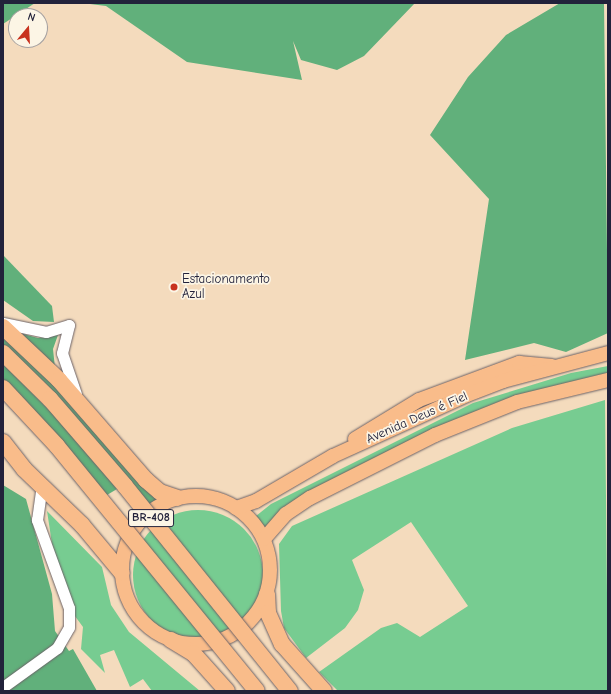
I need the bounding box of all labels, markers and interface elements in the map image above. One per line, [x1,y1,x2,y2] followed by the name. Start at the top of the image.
[8,8,48,48] north arrow
[26,10,37,24] text: N
[182,272,270,303] place label: Estacionamento Azul
[169,282,179,292] marker: Estacionamento Azul
[364,389,470,447] street label: Avenida Deus é Fiel
[128,508,174,528] road number: BR-408

